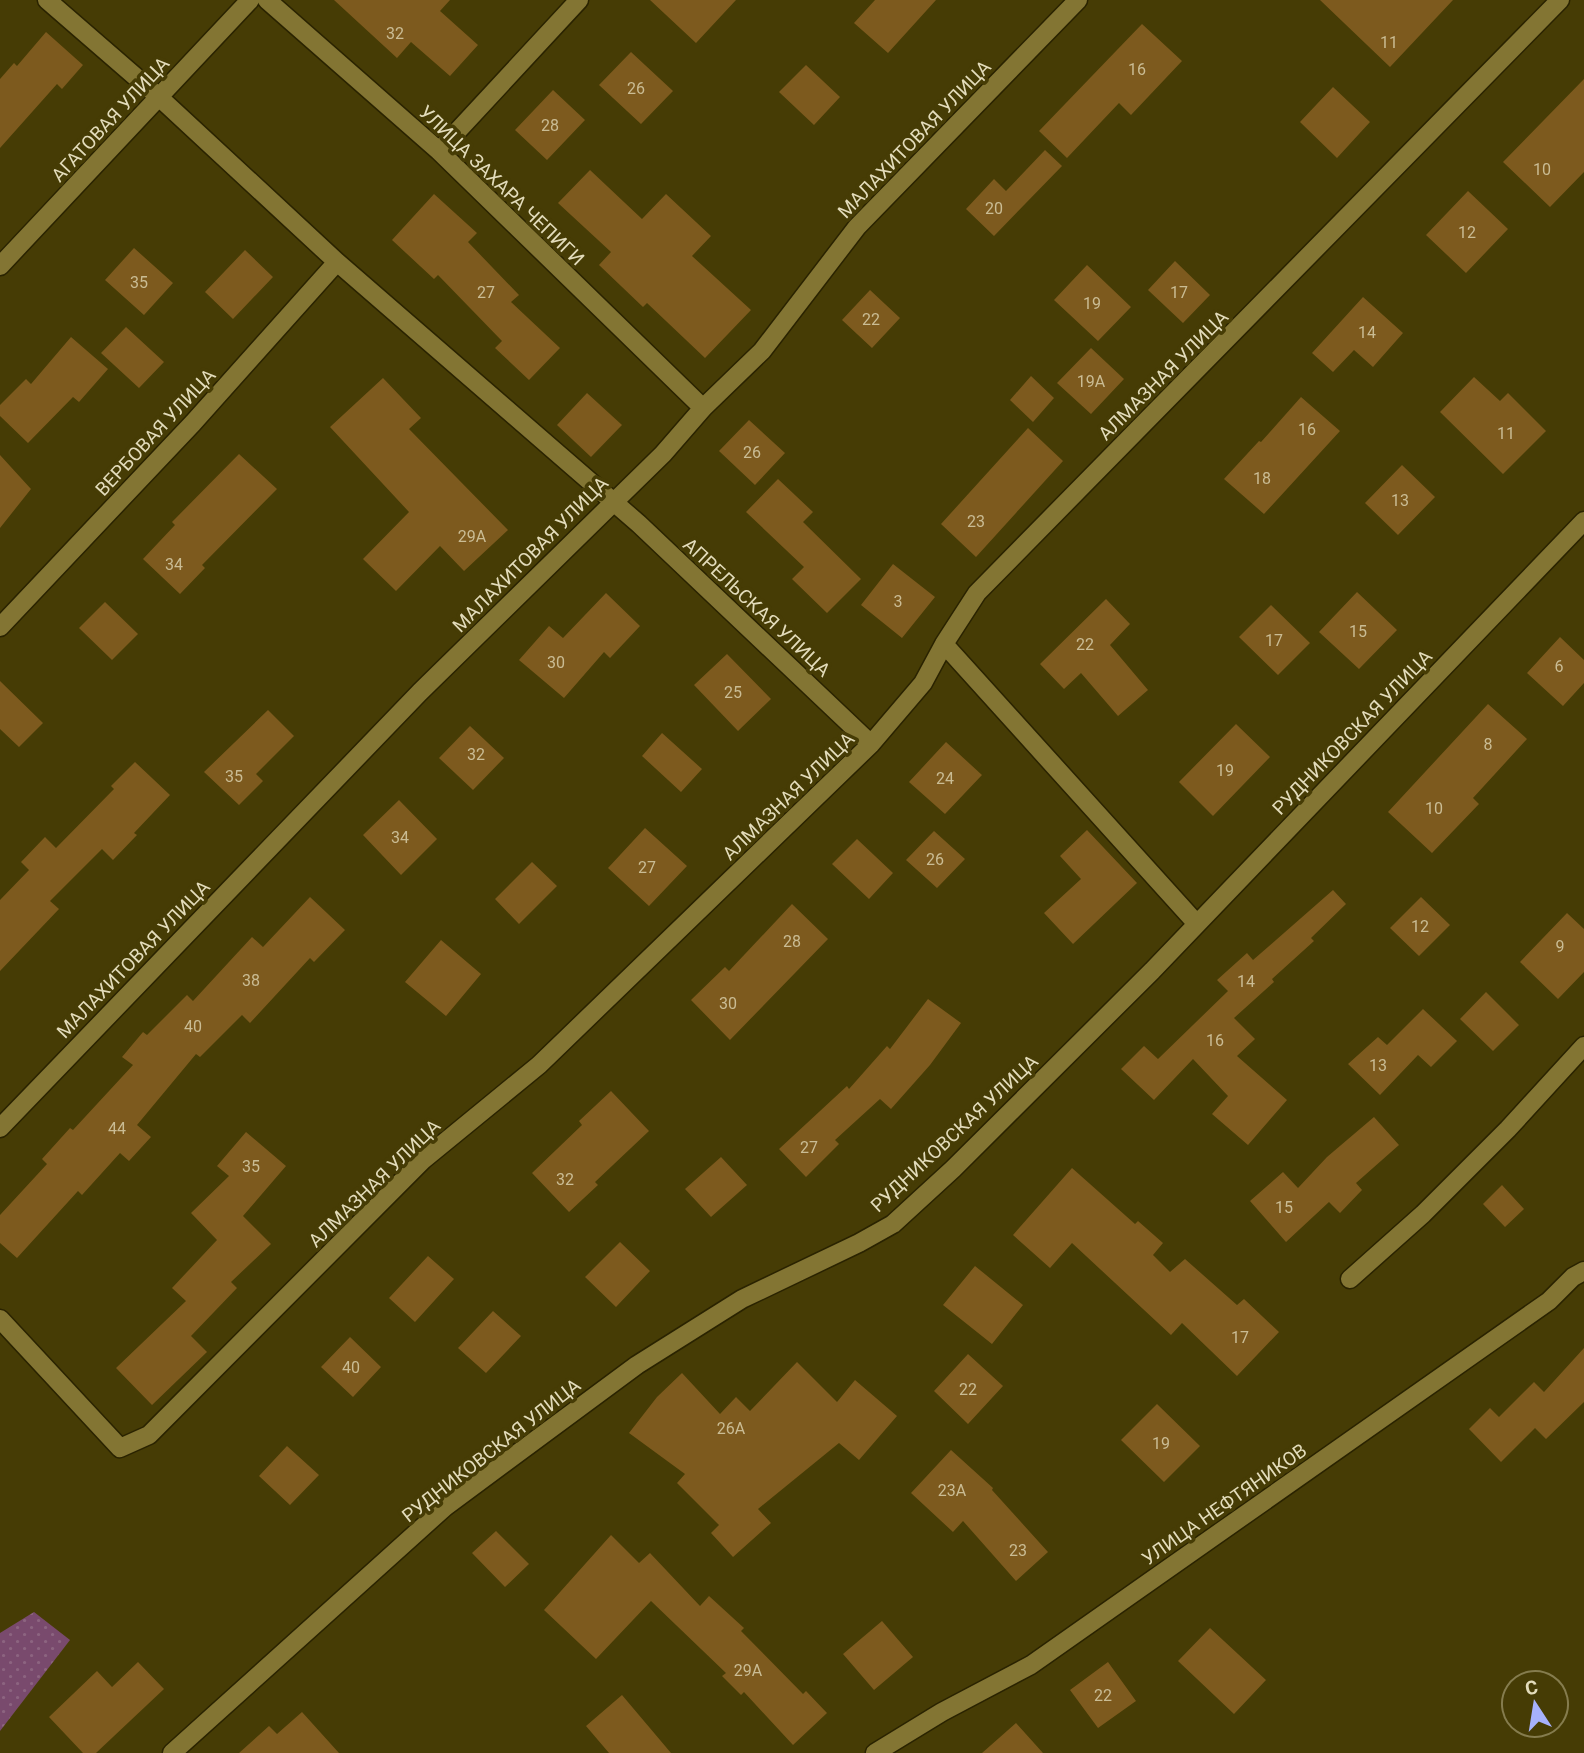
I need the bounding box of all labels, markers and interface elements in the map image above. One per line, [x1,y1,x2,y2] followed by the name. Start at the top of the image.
[386,24,404,43] house number: 32
[1380,33,1398,52] house number: 11
[47,52,175,187] street label: АГАТОВАЯ УЛИЦА
[833,55,996,223] street label: МАЛАХИТОВАЯ УЛИЦА
[1128,60,1146,79] house number: 16
[627,79,645,98] house number: 26
[414,101,589,270] street label: УЛИЦА ЗАХАРА ЧЕПИГИ
[541,116,559,135] house number: 28
[1533,160,1551,179] house number: 10
[985,199,1003,218] house number: 20
[1458,223,1476,242] house number: 12
[130,273,148,292] house number: 35
[477,283,495,302] house number: 27
[1170,283,1188,302] house number: 17
[1083,294,1101,313] house number: 19
[1094,305,1234,445] street label: АЛМАЗНАЯ УЛИЦА
[862,310,880,329] house number: 22
[1358,323,1376,342] house number: 14
[90,363,221,501] street label: ВЕРБОВАЯ УЛИЦА
[1077,372,1106,391] house number: 19А
[1298,420,1316,439] house number: 16
[1497,424,1515,443] house number: 11
[743,443,761,462] house number: 26
[1253,469,1271,488] house number: 18
[448,471,613,637] street label: МАЛАХИТОВАЯ УЛИЦА
[1391,491,1409,510] house number: 13
[967,512,985,531] house number: 23
[458,527,487,546] house number: 29А
[678,533,835,682] street label: АПРЕЛЬСКАЯ УЛИЦА
[165,555,183,574] house number: 34
[894,592,903,611] house number: 3
[1349,622,1367,641] house number: 15
[1265,631,1283,650] house number: 17
[1076,635,1094,654] house number: 22
[1268,645,1437,820] street label: РУДНИКОВСКАЯ УЛИЦА
[547,653,565,672] house number: 30
[1555,657,1564,676] house number: 6
[724,683,742,702] house number: 25
[718,727,859,865] street label: АЛМАЗНАЯ УЛИЦА
[1484,735,1493,754] house number: 8
[467,745,485,764] house number: 32
[1216,761,1234,780] house number: 19
[225,767,243,786] house number: 35
[936,769,954,788] house number: 24
[1425,799,1443,818] house number: 10
[391,828,409,847] house number: 34
[926,850,944,869] house number: 26
[638,858,656,877] house number: 27
[52,875,215,1043] street label: МАЛАХИТОВАЯ УЛИЦА
[1411,917,1429,936] house number: 12
[783,932,801,951] house number: 28
[1556,937,1565,956] house number: 9
[242,971,260,990] house number: 38
[1237,972,1255,991] house number: 14
[719,994,737,1013] house number: 30
[184,1017,202,1036] house number: 40
[1206,1031,1224,1050] house number: 16
[866,1049,1043,1217] street label: РУДНИКОВСКАЯ УЛИЦА
[1369,1056,1387,1075] house number: 13
[304,1114,445,1252] street label: АЛМАЗНАЯ УЛИЦА
[108,1119,126,1138] house number: 44
[800,1138,818,1157] house number: 27
[242,1157,260,1176] house number: 35
[556,1170,574,1189] house number: 32
[1275,1198,1293,1217] house number: 15
[1231,1328,1249,1347] house number: 17
[342,1358,360,1377] house number: 40
[398,1373,586,1527] street label: РУДНИКОВСКАЯ УЛИЦА
[959,1380,977,1399] house number: 22
[717,1419,746,1438] house number: 26А
[1152,1434,1170,1453] house number: 19
[1137,1439,1311,1570] street label: УЛИЦА НЕФТЯНИКОВ
[938,1481,967,1500] house number: 23А
[1009,1541,1027,1560] house number: 23
[734,1661,763,1680] house number: 29А
[1500,1669,1570,1739] north arrow
[1523,1675,1540,1700] text: С
[1094,1686,1112,1705] house number: 22

